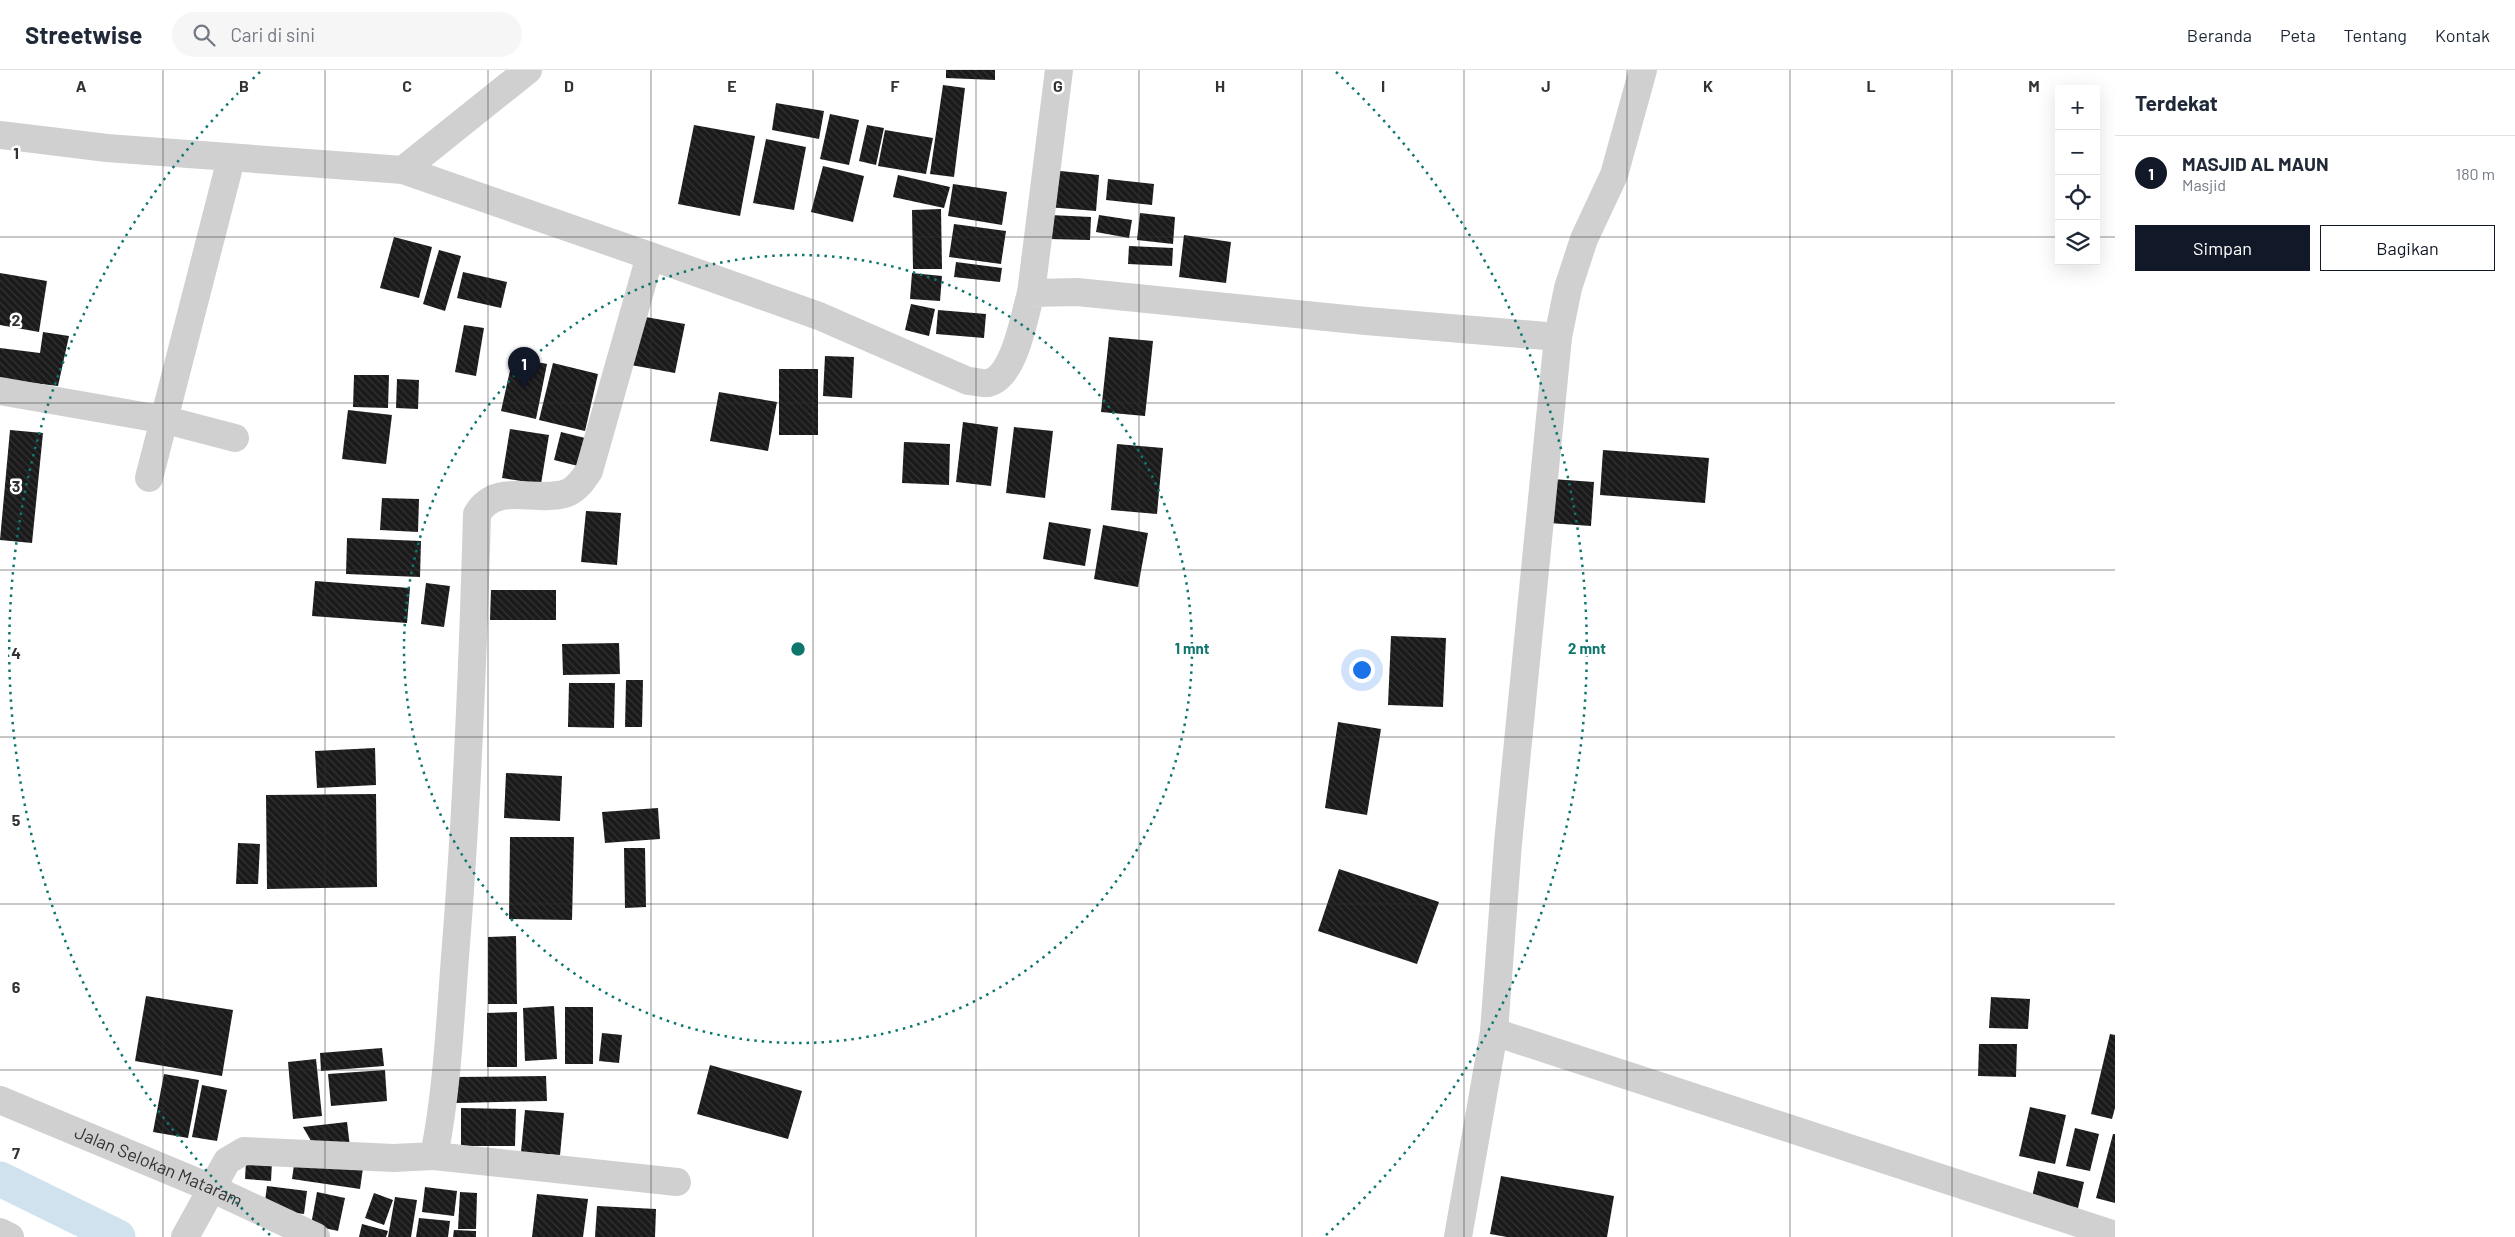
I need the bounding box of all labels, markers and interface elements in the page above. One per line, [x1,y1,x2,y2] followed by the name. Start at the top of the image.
[172,12,522,57] search box
[25,20,142,49] text: Streetwise
[190,21,218,49] icon: search
[230,23,315,46] text: Cari di sini
[2187,24,2252,46] text: Beranda
[2280,24,2316,46] text: Peta
[2344,24,2407,46] text: Tentang
[2435,24,2490,46] text: Kontak
[76,76,87,95] text: A
[239,76,249,95] text: B
[402,76,412,95] text: C
[564,76,574,95] text: D
[727,76,737,95] text: E
[891,76,900,95] text: F
[1053,76,1063,95] text: G
[1215,76,1225,95] text: H
[1381,76,1385,95] text: I
[1541,76,1551,95] text: J
[1703,76,1713,95] text: K
[1866,76,1876,95] text: L
[2028,76,2040,95] text: M
[2055,85,2100,265] map controls
[2055,85,2100,130] button: +
[2135,90,2218,115] text: Terdekat
[2055,130,2100,175] button: −
[13,143,19,162] text: 1
[2182,152,2329,175] text: MASJID AL MAUN
[2148,164,2154,183] text: 1
[2456,164,2495,183] text: 180 m
[2055,175,2100,220] button: locate
[2182,175,2226,194] text: Masjid
[2055,220,2100,265] button: layers
[2135,225,2310,271] button: Simpan
[2320,225,2495,271] button: Bagikan
[12,310,21,329] text: 2
[508,347,540,388] pin: 1
[12,476,20,495] text: 3
[1175,639,1210,657] text: 1 mnt
[1568,639,1606,657] text: 2 mnt
[789,640,807,658] centre of rings
[11,643,21,662] text: 4
[1349,657,1375,683] your location
[12,810,21,829] text: 5
[12,977,21,996] text: 6
[72,1120,246,1211] street label: Jalan Selokan Mataram
[12,1143,20,1162] text: 7

